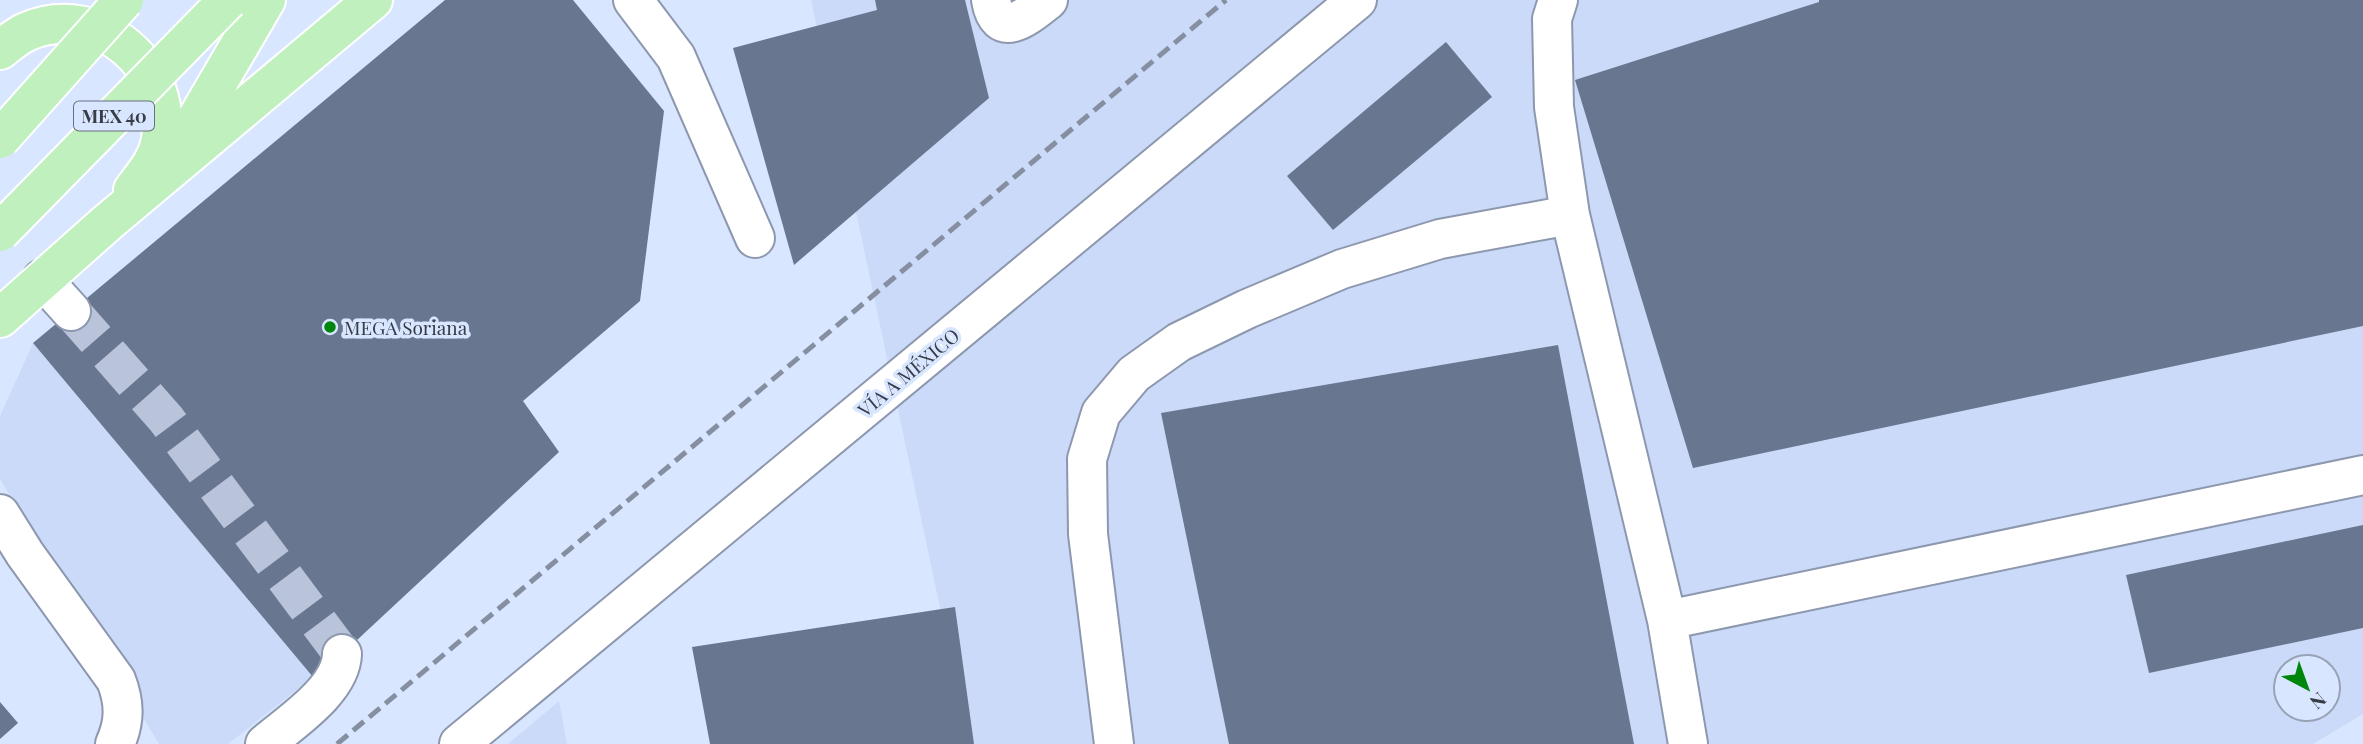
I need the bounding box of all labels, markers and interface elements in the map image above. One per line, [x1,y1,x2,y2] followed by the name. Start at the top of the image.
[74,102,154,131] road number: MEX 40
[344,314,468,340] place label: MEGA Soriana
[322,319,338,335] marker: MEGA Soriana
[851,322,964,423] street label: VÍA A MÉXICO
[2272,653,2342,723] north arrow
[2305,687,2333,716] text: N

